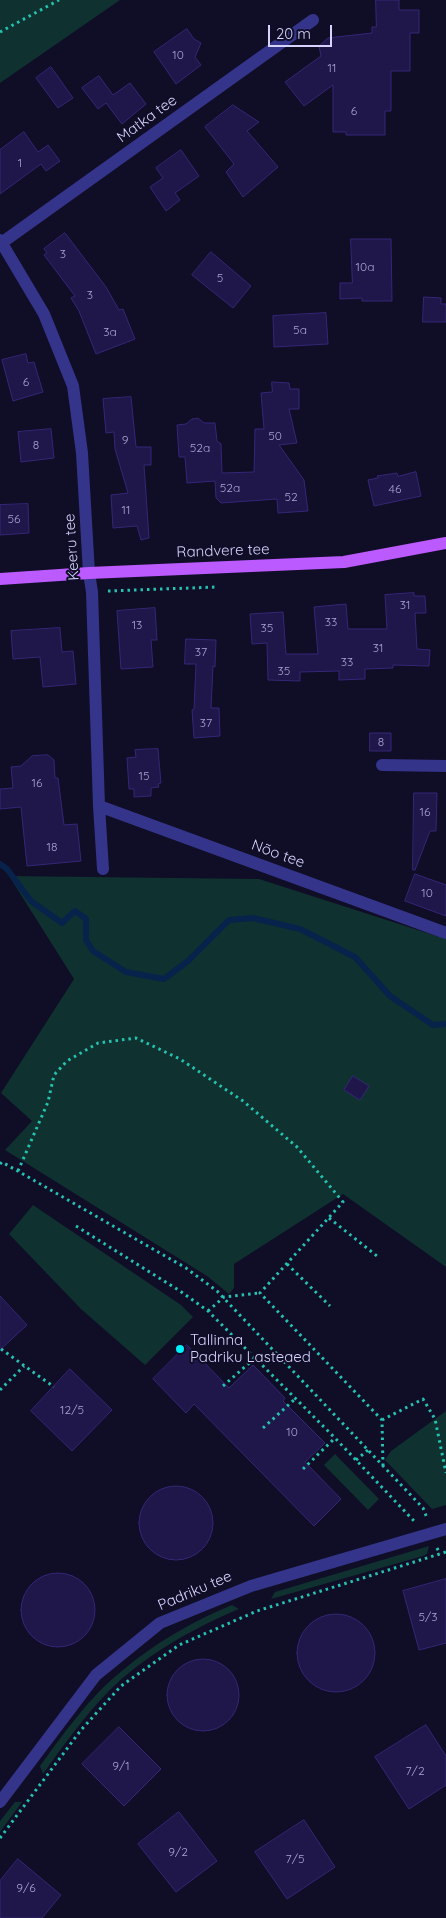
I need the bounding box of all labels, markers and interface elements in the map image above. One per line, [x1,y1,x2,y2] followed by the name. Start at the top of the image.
[271,15,335,47] scale bar
[276,24,311,43] text: 20 m
[172,48,184,62] house number: 10
[328,61,336,75] house number: 11
[114,91,180,147] street label: Matka tee
[351,104,357,118] house number: 6
[18,156,22,170] house number: 1
[60,247,66,261] house number: 3
[356,260,374,274] house number: 10a
[217,271,223,285] house number: 5
[87,288,93,302] house number: 3
[293,323,307,337] house number: 5a
[103,325,117,339] house number: 3a
[23,375,29,389] house number: 6
[268,429,282,443] house number: 50
[122,433,128,447] house number: 9
[33,438,39,452] house number: 8
[190,441,210,455] house number: 52a
[220,481,240,495] house number: 52a
[389,482,401,496] house number: 46
[284,490,298,504] house number: 52
[122,503,130,517] house number: 11
[8,512,20,526] house number: 56
[61,513,83,581] street label: Keeru tee
[176,540,270,562] street label: Randvere tee
[400,598,410,612] house number: 31
[325,615,337,629] house number: 33
[132,618,142,632] house number: 13
[261,621,273,635] house number: 35
[373,641,383,655] house number: 31
[195,645,207,659] house number: 37
[341,655,353,669] house number: 33
[278,664,290,678] house number: 35
[200,716,212,730] house number: 37
[378,735,384,749] house number: 8
[139,769,149,783] house number: 15
[32,776,42,790] house number: 16
[420,805,430,819] house number: 16
[249,836,307,872] street label: Nõo tee
[47,840,57,854] house number: 18
[421,886,433,900] house number: 10
[190,1331,311,1366] place label: Tallinna Padriku Lasteaed
[174,1343,186,1355] marker: Tallinna Padriku Lasteaed
[60,1403,84,1417] house number: 12/5
[286,1425,298,1439] house number: 10
[155,1567,235,1615] street label: Padriku tee
[418,1610,438,1624] house number: 5/3
[112,1759,130,1773] house number: 9/1
[405,1764,425,1778] house number: 7/2
[168,1845,188,1859] house number: 9/2
[286,1852,304,1866] house number: 7/5
[16,1881,36,1895] house number: 9/6

